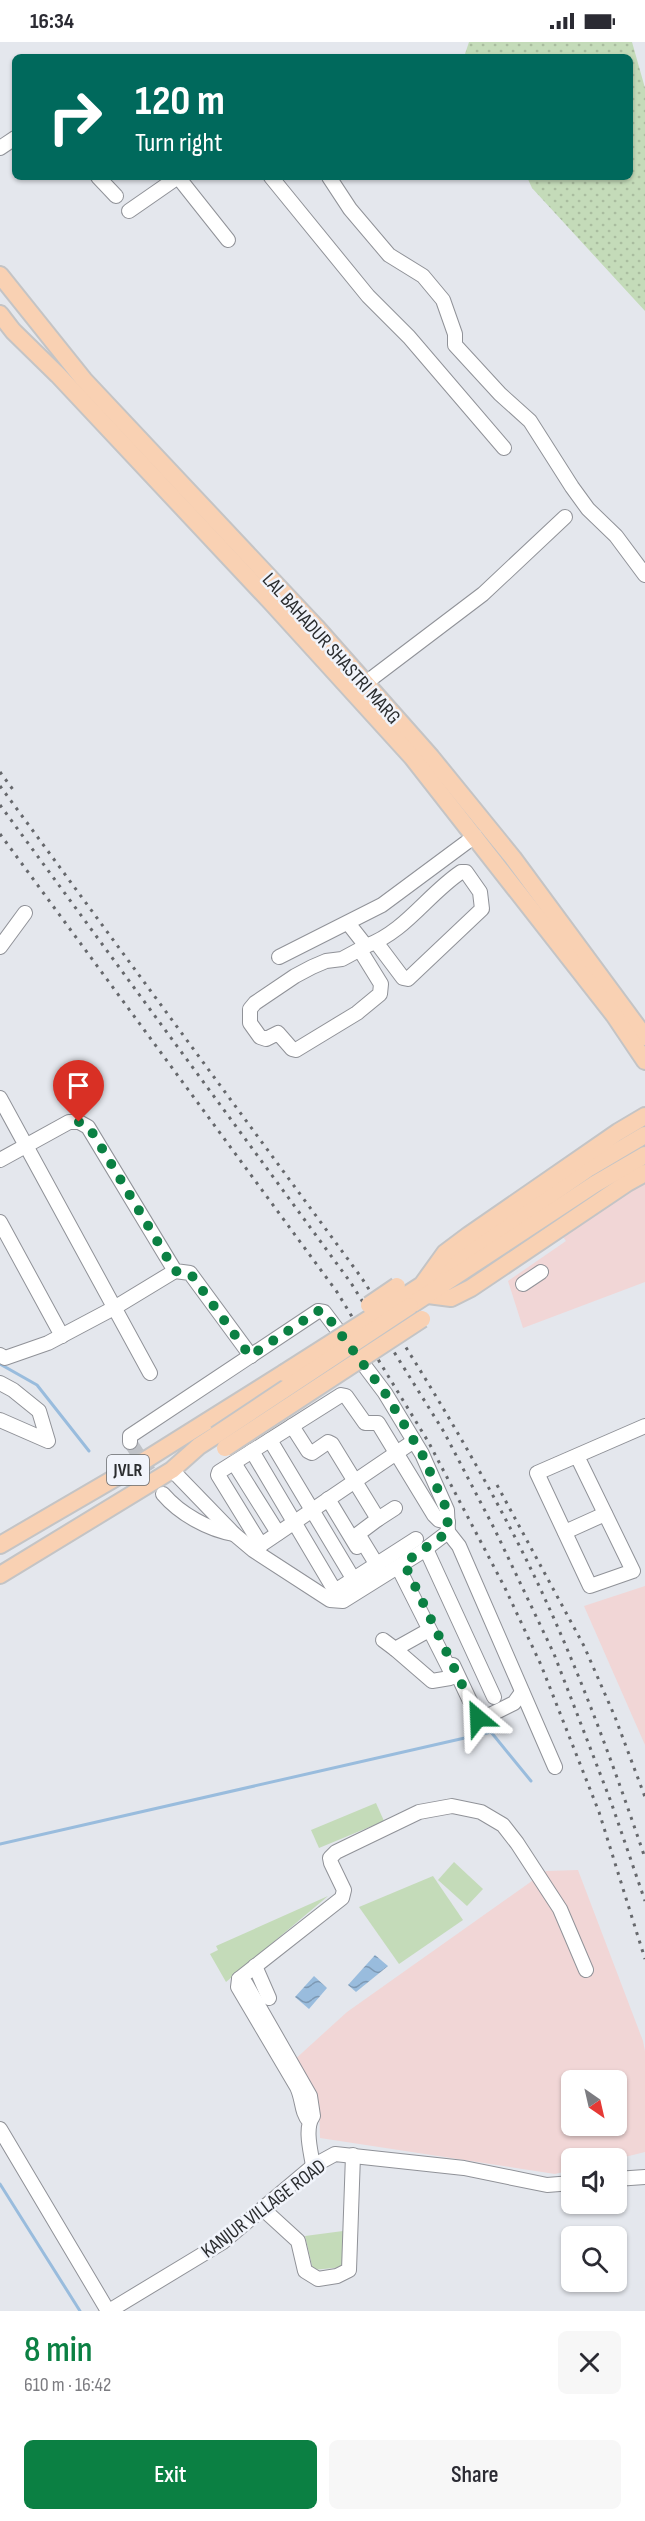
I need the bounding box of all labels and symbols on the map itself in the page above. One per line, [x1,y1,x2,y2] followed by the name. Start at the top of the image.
[257,568,405,729] street label: LAL BAHADUR SHASTRI MARG
[53,1060,104,1122] pin
[107,1455,149,1485] road number: JVLR
[446,1686,510,1750] position arrow
[561,2070,627,2136] north arrow
[197,2154,330,2263] street label: KANJUR VILLAGE ROAD

